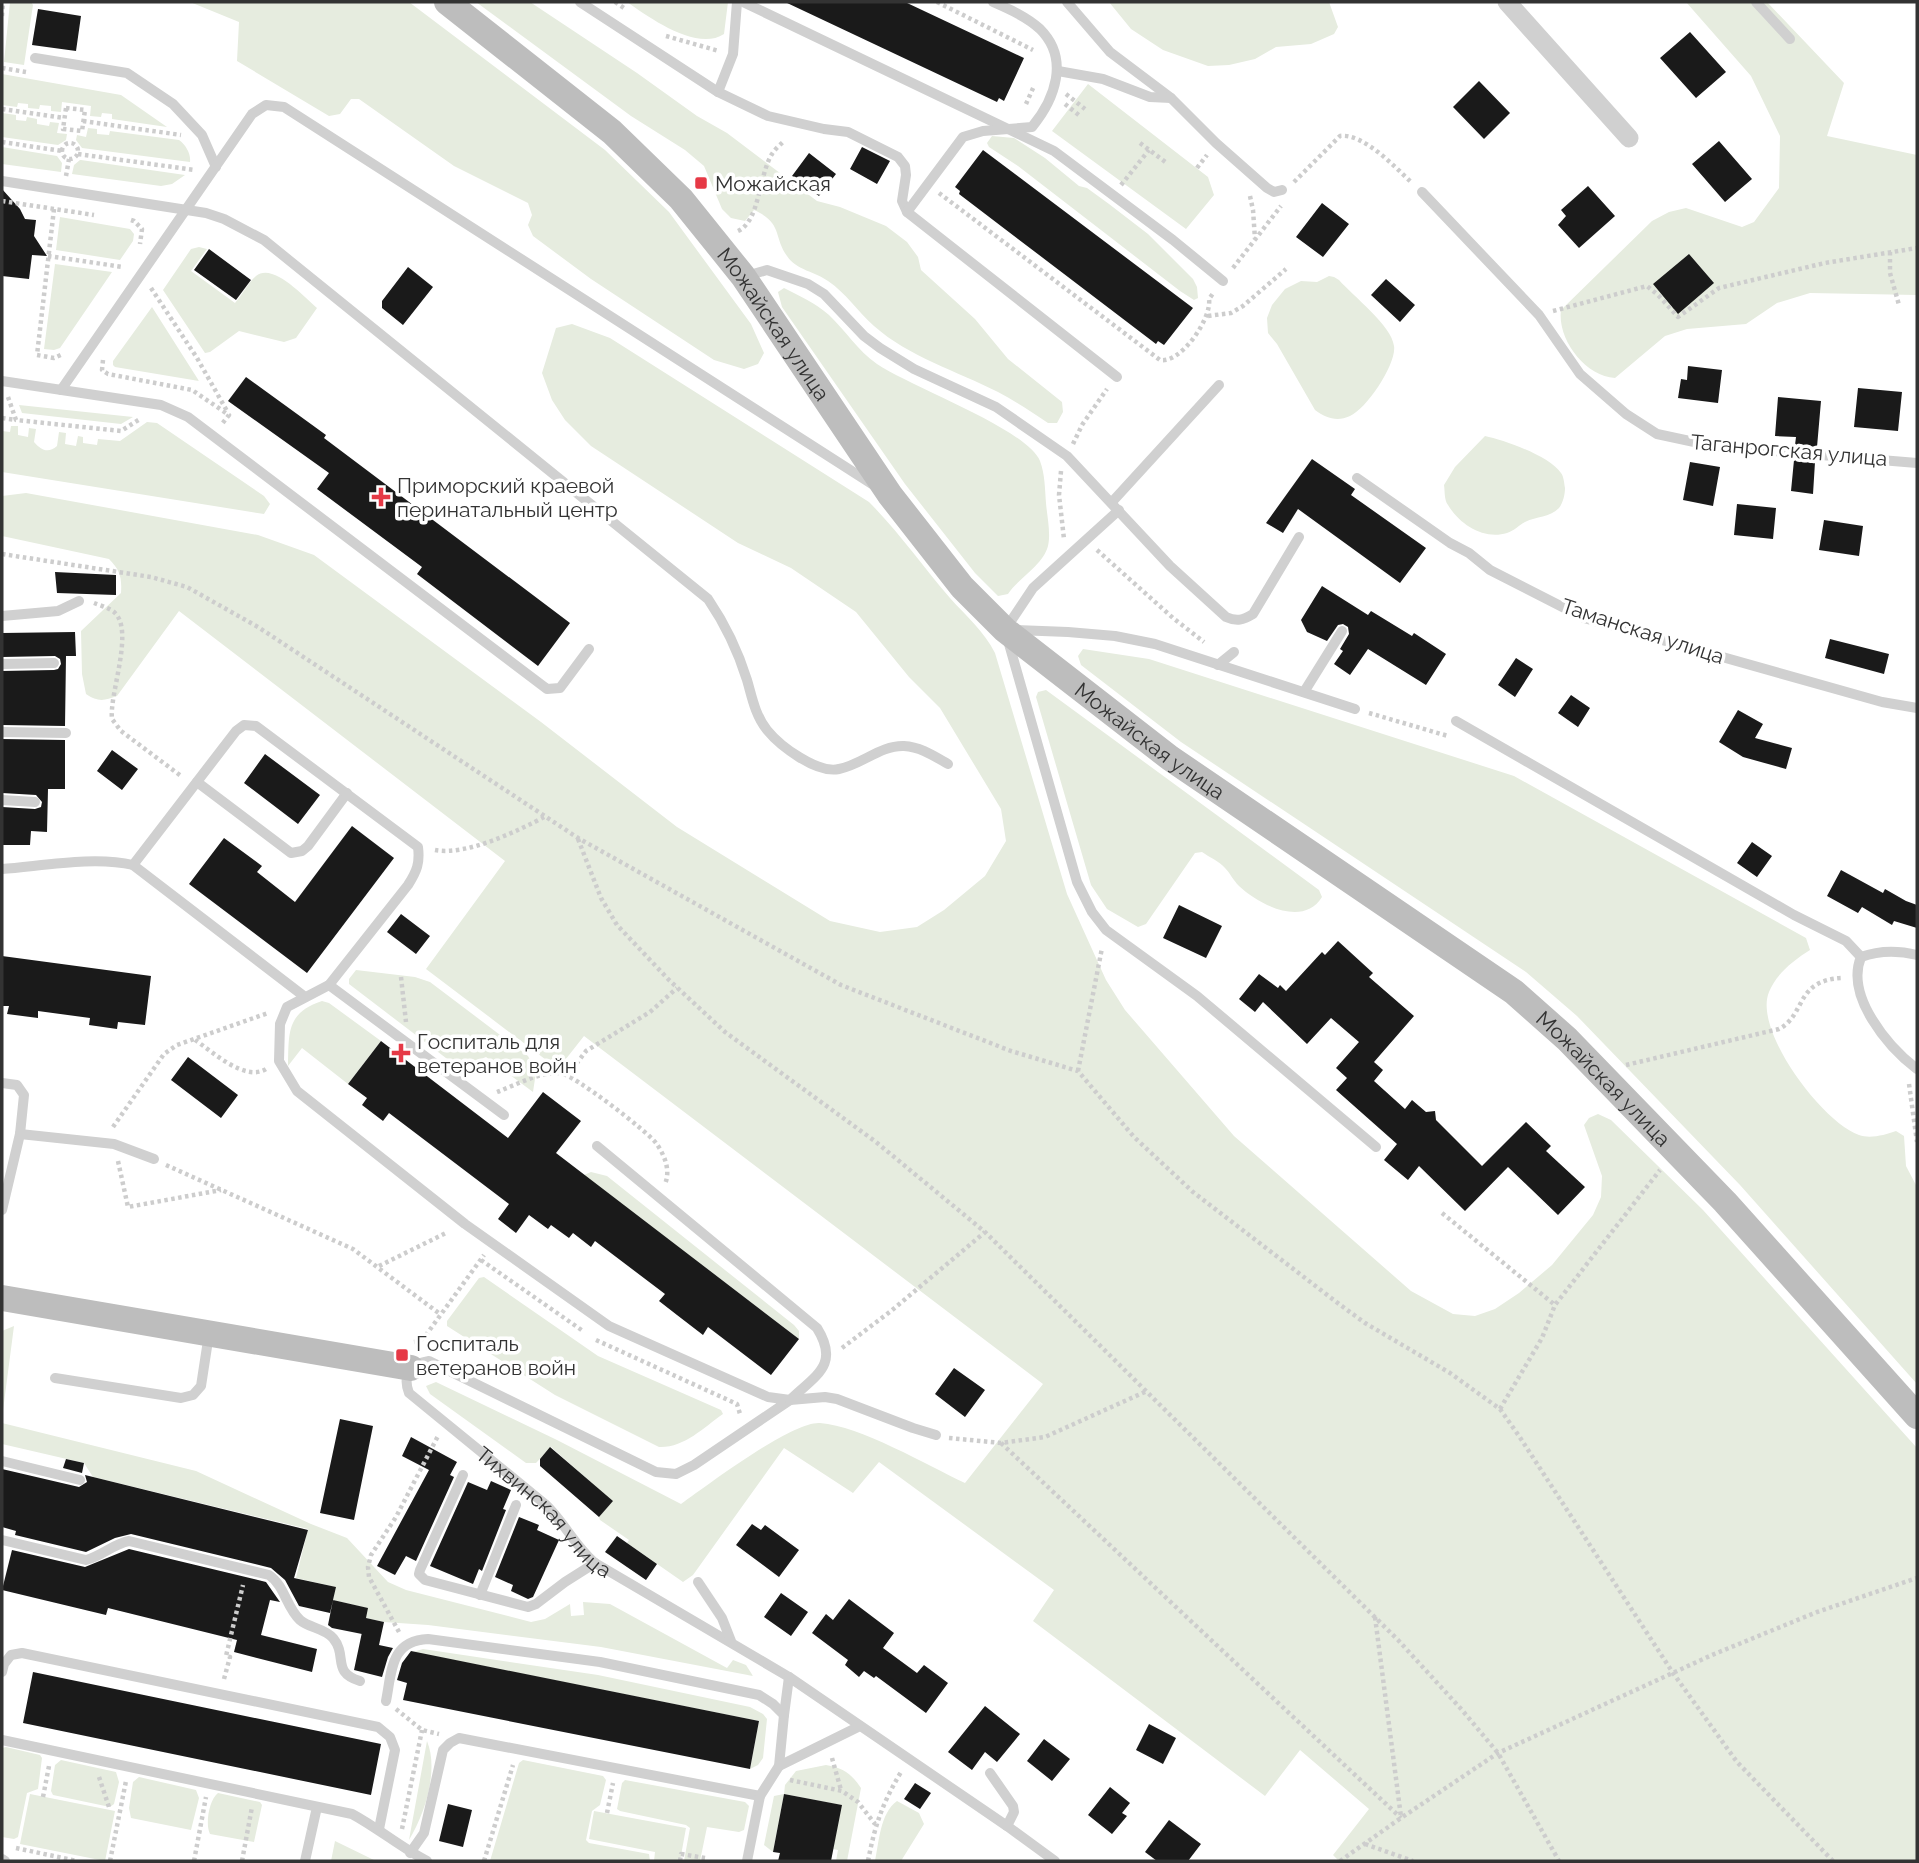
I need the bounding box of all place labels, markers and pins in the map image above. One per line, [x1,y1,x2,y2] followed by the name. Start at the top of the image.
[715,171,831,196] place label: Можайская
[693,175,709,191] marker: Можайская
[397,473,618,522] place label: Приморский краевой перинатальный центр
[371,487,391,507] marker: Приморский краевой перинатальный центр
[417,1029,577,1078] place label: Госпиталь для ветеранов войн
[391,1043,411,1063] marker: Госпиталь для ветеранов войн
[416,1331,576,1380] place label: Госпиталь ветеранов войн
[394,1347,410,1363] marker: Госпиталь ветеранов войн

